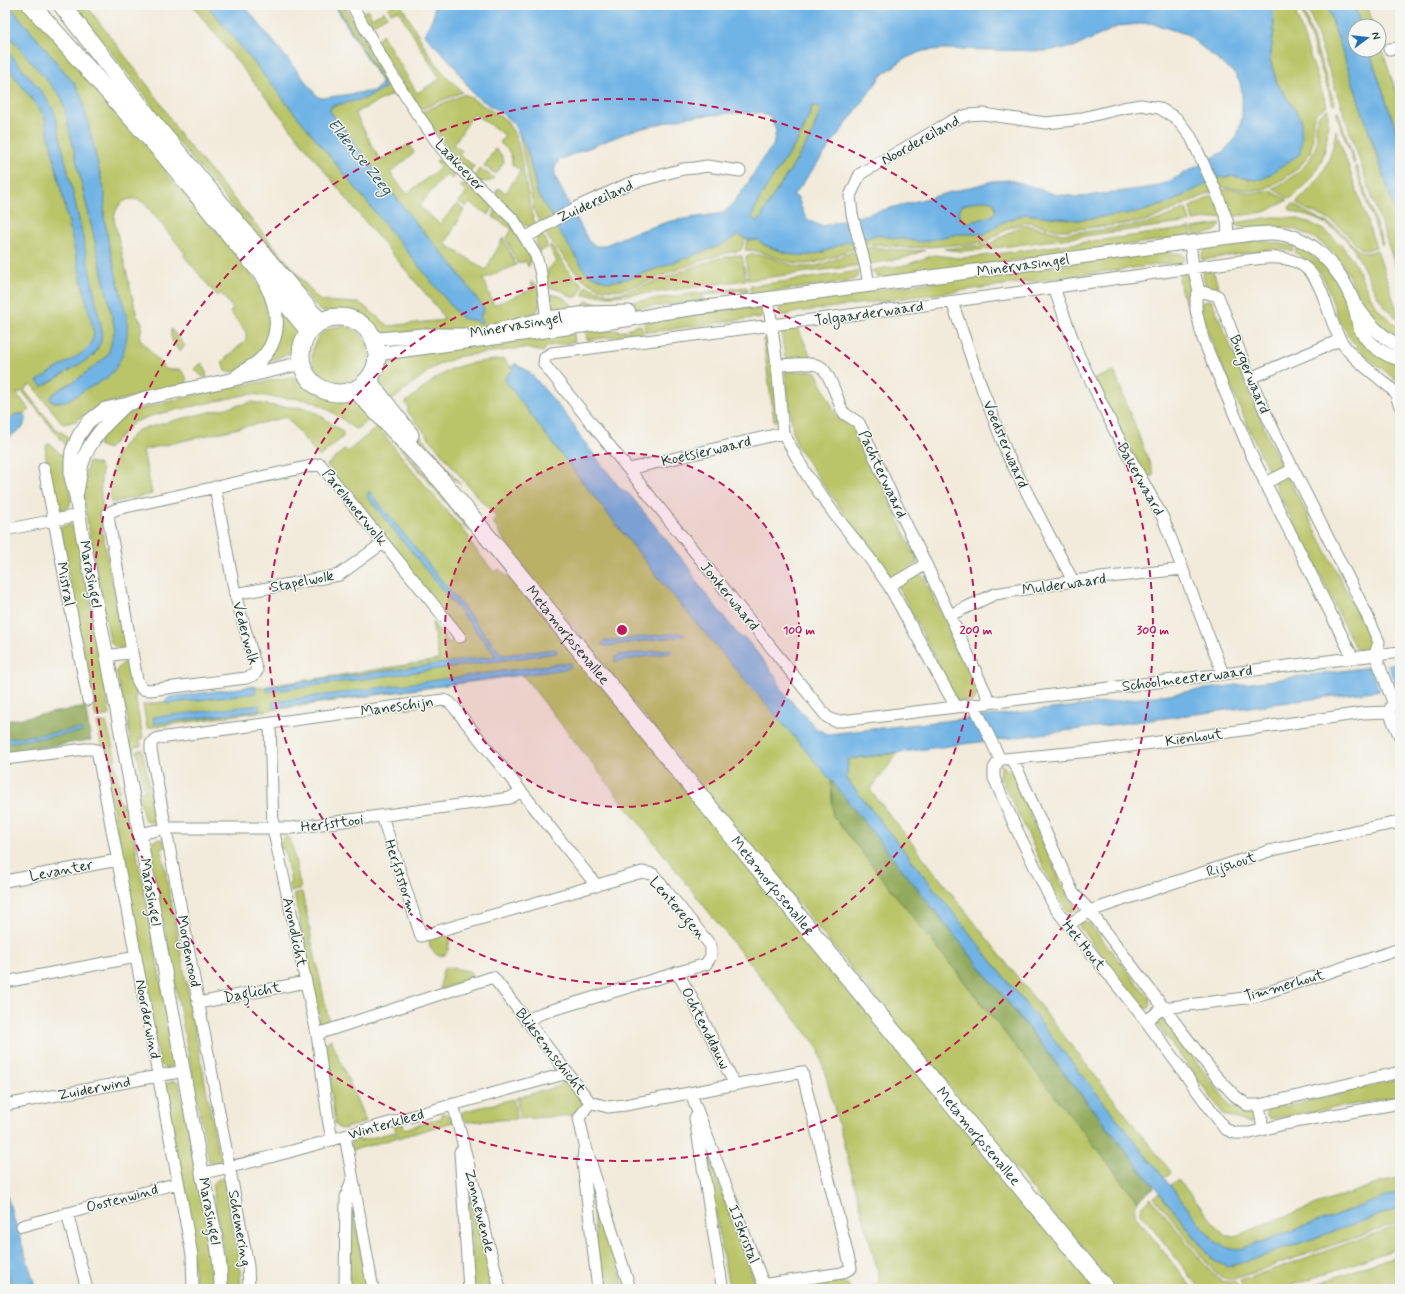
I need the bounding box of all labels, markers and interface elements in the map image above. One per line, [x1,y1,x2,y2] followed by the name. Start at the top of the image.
[1347,18,1387,58] north arrow
[1368,30,1383,41] text: N
[878,111,963,171] street label: Noordereiland
[321,114,398,201] water label: Eldense Zeeg
[430,135,489,196] street label: Laakoever
[554,176,637,228] street label: Zuidereiland
[975,250,1071,282] street label: Minervasingel
[813,296,925,333] street label: Tolgaarderwaard
[468,308,564,344] street label: Minervasingel
[1223,332,1274,417] street label: Burgerwaard
[978,397,1033,491] street label: Voedsterwaard
[853,427,911,522] street label: Pachterwaard
[659,432,753,472] street label: Koetsierwaard
[1112,440,1168,519] street label: Bakerwaard
[317,465,392,551] street label: Parelmoerwolk
[73,539,106,610] street label: Marasingel
[695,558,763,635] street label: Jonkerwaard
[51,560,79,608] street label: Mistral
[269,566,336,598] street label: Stapelwolk
[1021,569,1108,601] street label: Mulderwaard
[520,582,614,689] street label: Metamorfosenallee
[227,599,263,667] street label: Vederwolk
[615,623,629,637] centre of rings
[783,623,816,639] text: 100 m
[960,623,993,639] text: 200 m
[1137,623,1170,639] text: 300 m
[1121,661,1254,697] street label: Schoolmeesterwaard
[359,692,435,722] street label: Maneschijn
[1164,724,1224,752] street label: Kienhout
[300,810,365,838] street label: Herfsttooi
[726,832,819,940] street label: Metamorfosenallee
[379,837,421,916] street label: Herfststorm
[1204,848,1259,882] street label: Rijshout
[28,855,95,887] street label: Levanter
[133,857,166,928] street label: Marasingel
[644,873,710,945] street label: Lenteregen
[277,895,311,969] street label: Avondlicht
[170,914,205,989] street label: Morgenrood
[1057,916,1110,975] street label: Het Hout
[1242,965,1327,1007] street label: Timmerhout
[130,978,165,1061] street label: Noorderwind
[222,978,283,1009] street label: Daglicht
[676,984,734,1073] street label: Ochtenddauw
[510,1004,590,1099] street label: Bliksemschicht
[56,1072,132,1106] street label: Zuiderwind
[931,1083,1025,1190] street label: Metamorfosenallee
[346,1105,427,1145] street label: Winterkleed
[459,1167,499,1255] street label: Zonnewende
[192,1176,225,1247] street label: Marasingel
[84,1180,160,1218] street label: Oostenwind
[222,1188,256,1268] street label: Schemering
[723,1202,763,1267] street label: IJskristal

